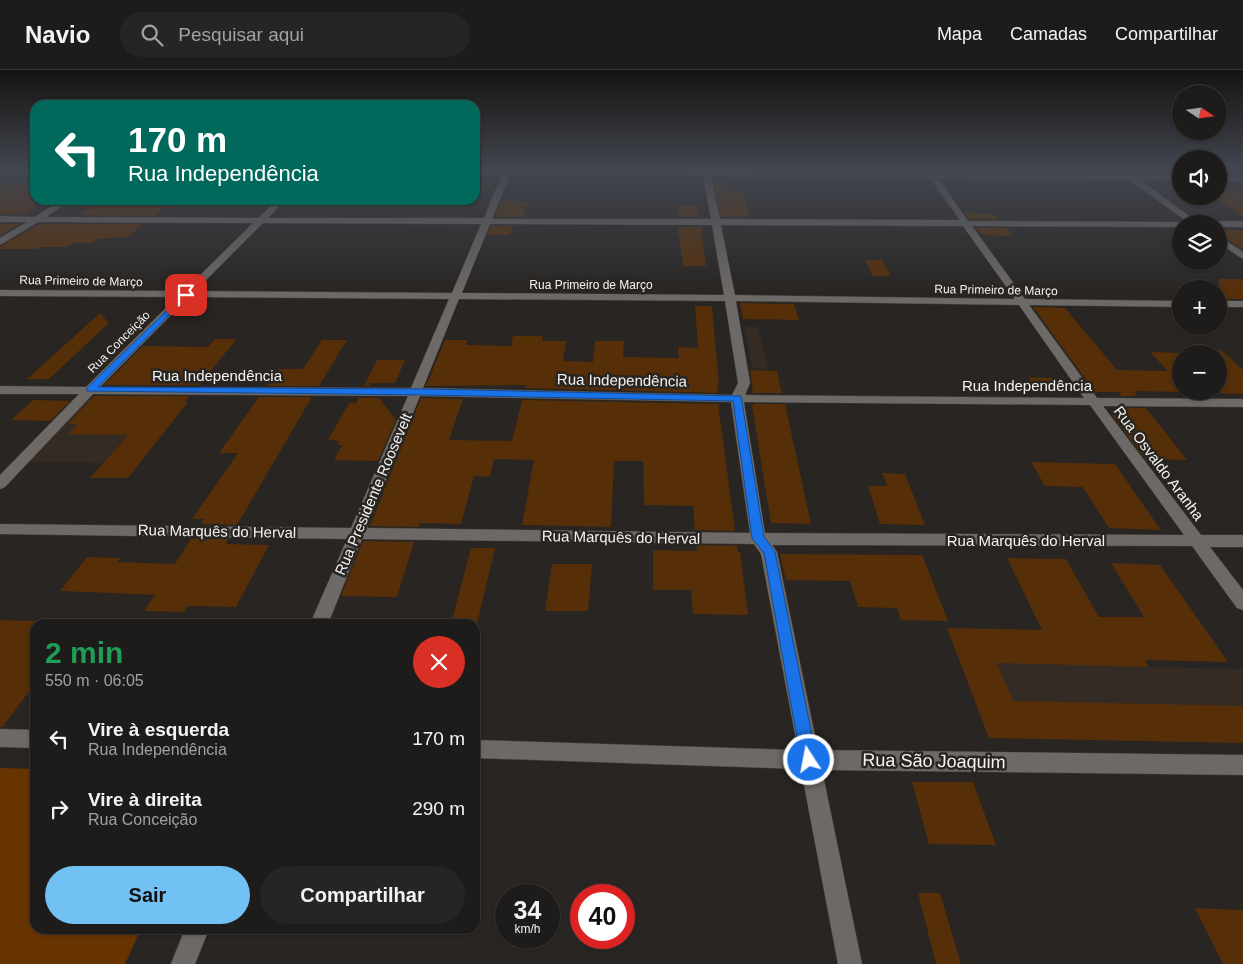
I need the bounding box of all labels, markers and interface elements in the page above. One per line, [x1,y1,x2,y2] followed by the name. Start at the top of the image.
[120,12,470,57] search box
[25,21,90,48] text: Navio
[138,21,166,49] icon: search
[178,24,304,45] text: Pesquisar aqui
[937,24,982,44] text: Mapa
[1010,24,1087,44] text: Camadas
[1115,24,1218,44] text: Compartilhar
[1172,85,1228,140] north arrow
[1172,85,1227,400] map controls
[45,120,110,185] icon: left
[128,120,227,159] text: 170 m
[1172,150,1227,205] button: sound
[128,161,319,186] text: Rua Independência
[1172,215,1227,270] button: layers
[19,273,143,289] street label: Rua Primeiro de Março
[165,274,207,316] pin
[529,278,653,292] street label: Rua Primeiro de Março
[1172,280,1227,335] button: +
[172,281,200,309] icon: arrive
[934,282,1058,298] street label: Rua Primeiro de Março
[85,308,153,376] street label: Rua Conceição
[1172,345,1227,400] button: −
[152,367,283,384] street label: Rua Independência
[557,370,688,390] street label: Rua Independência
[962,377,1093,394] street label: Rua Independência
[1111,403,1208,524] street label: Rua Osvaldo Aranha
[331,410,415,578] street label: Rua Presidente Roosevelt
[138,521,296,541] street label: Rua Marquês do Herval
[542,527,700,547] street label: Rua Marquês do Herval
[947,532,1105,549] street label: Rua Marquês do Herval
[45,636,123,669] text: 2 min
[413,636,465,688] button: close
[45,672,144,689] text: 550 m · 06:05
[88,719,229,740] text: Vire à esquerda
[45,725,73,753] icon: left
[412,728,465,749] text: 170 m
[782,733,834,785] position arrow
[88,741,227,758] text: Rua Independência
[862,750,1006,772] street label: Rua São Joaquim
[88,789,202,810] text: Vire à direita
[45,795,73,823] icon: right
[412,798,465,819] text: 290 m
[88,811,197,828] text: Rua Conceição
[45,866,250,924] button: Sair
[260,866,465,924] button: Compartilhar
[570,884,635,949] speed limit sign: 40
[514,896,541,924] text: 34
[514,922,541,936] text: km/h

